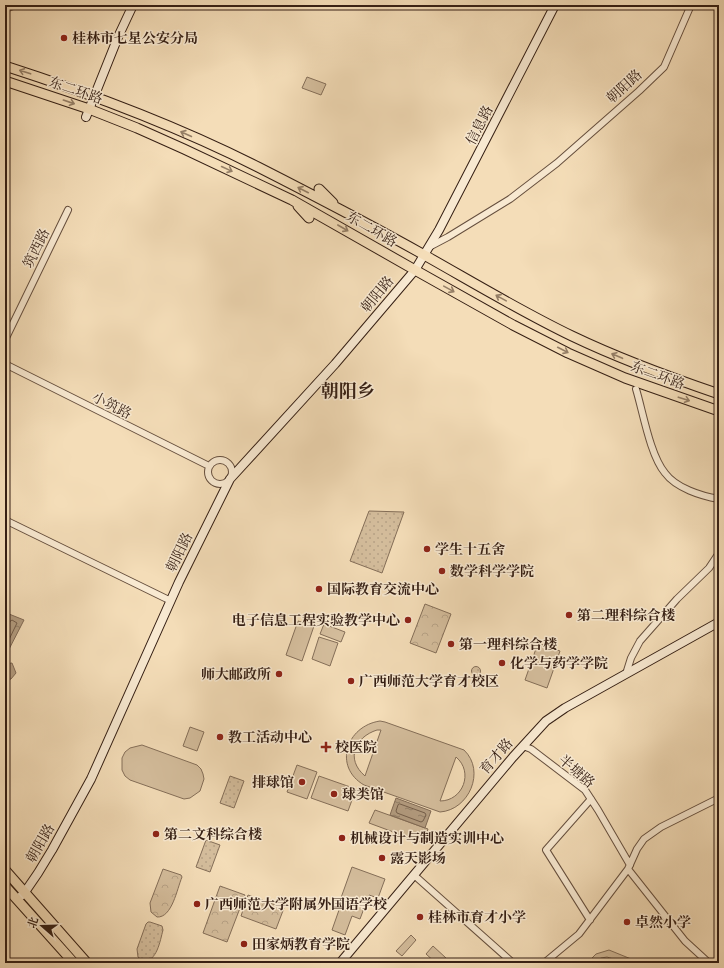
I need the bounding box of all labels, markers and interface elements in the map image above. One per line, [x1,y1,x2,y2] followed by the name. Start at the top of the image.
[72,30,198,47] place label: 桂林市七星公安分局
[59,33,69,43] marker: 桂林市七星公安分局
[603,66,646,107] street label: 朝阳路
[20,68,32,76] one-way arrow
[47,73,105,108] street label: 东二环路
[62,99,75,106] one-way arrow
[462,103,497,148] street label: 信息路
[180,130,192,137] one-way arrow
[221,166,233,173] one-way arrow
[297,186,309,194] one-way arrow
[343,208,400,251] street label: 东二环路
[337,224,349,232] one-way arrow
[20,226,53,271] street label: 筑西路
[357,273,397,316] street label: 朝阳路
[442,286,454,293] one-way arrow
[495,294,507,302] one-way arrow
[557,347,569,355] one-way arrow
[611,352,623,359] one-way arrow
[629,358,687,393] street label: 东二环路
[321,381,375,402] district label: 朝阳乡
[89,388,134,423] street label: 小筑路
[677,396,690,403] one-way arrow
[163,530,196,575] street label: 朝阳路
[435,541,506,558] place label: 学生十五舍
[422,544,432,554] marker: 学生十五舍
[450,563,534,580] place label: 数学科学学院
[437,566,447,576] marker: 数学科学学院
[327,581,439,598] place label: 国际教育交流中心
[314,584,324,594] marker: 国际教育交流中心
[577,607,675,624] place label: 第二理科综合楼
[564,610,574,620] marker: 第二理科综合楼
[232,612,400,629] place label: 电子信息工程实验教学中心
[403,615,413,625] marker: 电子信息工程实验教学中心
[459,636,557,653] place label: 第一理科综合楼
[446,639,456,649] marker: 第一理科综合楼
[510,655,608,672] place label: 化学与药学学院
[497,658,507,668] marker: 化学与药学学院
[201,666,271,683] place label: 师大邮政所
[274,669,284,679] marker: 师大邮政所
[359,673,499,690] place label: 广西师范大学育才校区
[346,676,356,686] marker: 广西师范大学育才校区
[228,729,312,746] place label: 教工活动中心
[215,732,225,742] marker: 教工活动中心
[476,735,517,778] street label: 育才路
[335,739,377,756] place label: 校医院
[320,741,332,753] marker: 校医院
[555,751,598,792] street label: 半塘路
[252,774,294,791] place label: 排球馆
[297,777,307,787] marker: 排球馆
[342,786,384,803] place label: 球类馆
[329,789,339,799] marker: 球类馆
[23,821,58,866] street label: 朝阳路
[164,826,262,843] place label: 第二文科综合楼
[151,829,161,839] marker: 第二文科综合楼
[350,830,504,847] place label: 机械设计与制造实训中心
[337,833,347,843] marker: 机械设计与制造实训中心
[390,850,446,867] place label: 露天影场
[377,853,387,863] marker: 露天影场
[205,896,387,913] place label: 广西师范大学附属外国语学校
[192,899,202,909] marker: 广西师范大学附属外国语学校
[22,906,62,946] north arrow
[428,909,526,926] place label: 桂林市育才小学
[415,912,425,922] marker: 桂林市育才小学
[635,914,691,931] place label: 卓然小学
[25,915,41,930] text: 北
[622,917,632,927] marker: 卓然小学
[252,936,350,953] place label: 田家炳教育学院
[239,939,249,949] marker: 田家炳教育学院

